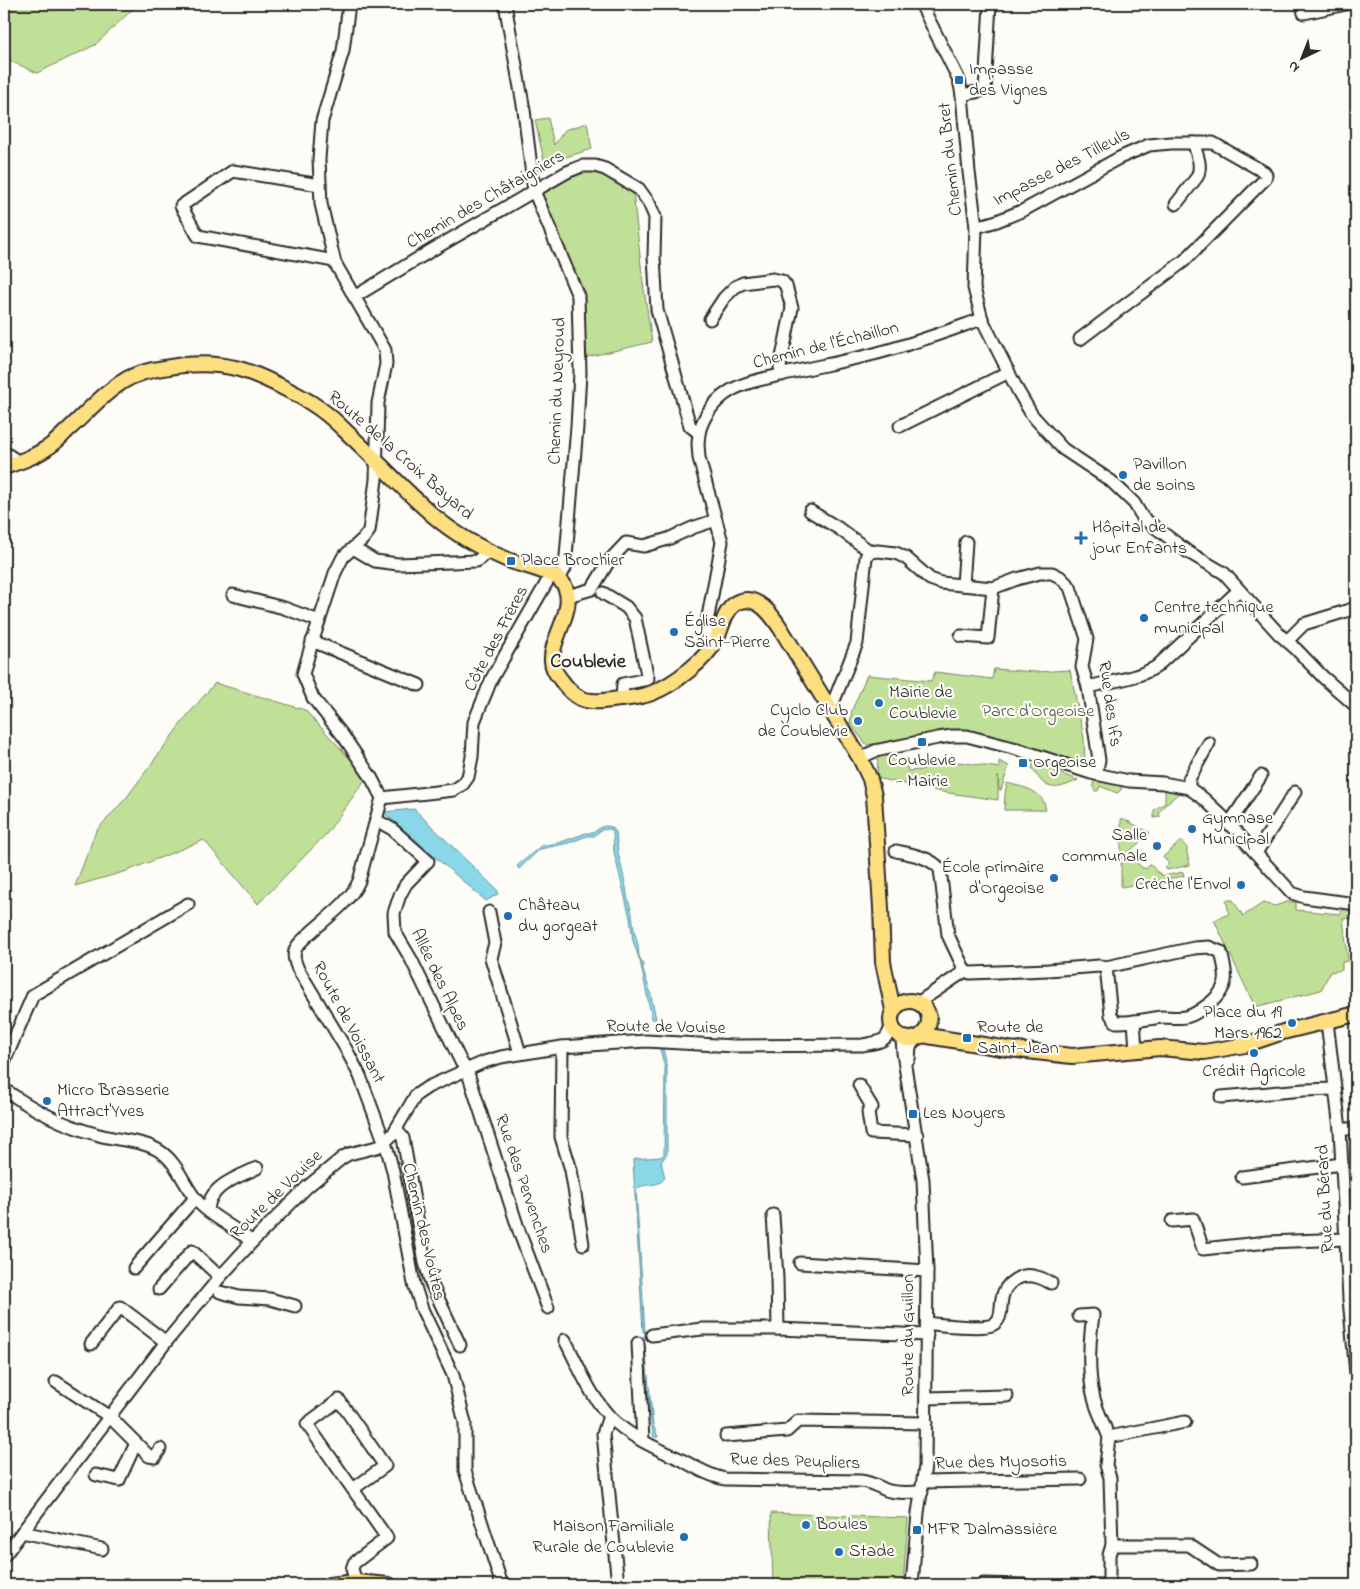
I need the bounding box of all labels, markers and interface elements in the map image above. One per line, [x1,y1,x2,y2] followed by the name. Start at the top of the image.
[1278,32,1328,82] north arrow
[1284,56,1305,77] text: N
[969,57,1048,105] place label: Impasse des Vignes
[953,74,965,86] marker: Impasse des Vignes
[932,101,970,217] street label: Chemin du Bret
[989,122,1135,214] street label: Impasse des Tilleuls
[402,144,571,257] street label: Chemin des Châtaigniers
[750,315,902,377] street label: Chemin de l'Échaillon
[542,317,574,465] street label: Chemin du Neyroud
[321,385,479,527] street label: Route de la Croix Bayard
[1133,452,1195,499] place label: Pavillon de soins
[1117,469,1129,481] marker: Pavillon de soins
[1090,515,1187,562] place label: Hôpital de jour Enfants
[1074,531,1088,545] marker: Hôpital de jour Enfants
[521,548,625,574] place label: Place Brochier
[505,555,517,567] marker: Place Brochier
[458,582,536,696] street label: Côte des Frères
[1154,595,1275,642] place label: Centre technique municipal
[684,609,771,656] place label: Église Saint-Pierre
[1138,612,1150,624] marker: Centre technique municipal
[668,626,680,638] marker: Église Saint-Pierre
[550,648,627,677] district label: Coublevie
[1090,659,1128,749] street label: Rue des Ifs
[889,680,958,727] place label: Mairie de Coublevie
[873,697,885,709] marker: Mairie de Coublevie
[758,698,849,745] place label: Cyclo Club de Coublevie
[982,699,1095,726] park label: Parc d'Orgeoise
[852,715,864,727] marker: Cyclo Club de Coublevie
[916,736,928,748] marker: Coublevie - Mairie
[888,748,957,795] place label: Coublevie - Mairie
[1033,750,1097,777] place label: Orgeoise
[1017,757,1029,769] marker: Orgeoise
[1202,806,1274,853] place label: Gymnase Municipal
[1062,823,1148,870] place label: Salle communale
[1186,823,1198,835] marker: Gymnase Municipal
[1151,840,1163,852] marker: Salle communale
[942,855,1045,903] place label: École primaire d'Orgeoise
[1048,872,1060,884] marker: École primaire d'Orgeoise
[1135,872,1231,898] place label: Crèche l'Envol
[1235,879,1247,891] marker: Crèche l'Envol
[518,893,598,941] place label: Château du gorgeat
[502,910,514,922] marker: Château du gorgeat
[403,925,475,1035] street label: Allée des Alpes
[305,957,391,1089] street label: Route de Voissant
[1203,1000,1283,1047] place label: Place du 19 Mars 1962
[606,1014,727,1042] street label: Route de Vouise
[977,1015,1059,1062] place label: Route de Saint-Jean
[1286,1017,1298,1029] marker: Place du 19 Mars 1962
[961,1032,973,1044] marker: Route de Saint-Jean
[1248,1047,1260,1059] marker: Crédit Agricole
[1202,1059,1307,1086] place label: Crédit Agricole
[57,1078,170,1125] place label: Micro Brasserie Attract'Yves
[41,1095,53,1107] marker: Micro Brasserie Attract'Yves
[923,1101,1006,1127] place label: Les Noyers
[907,1108,919,1120] marker: Les Noyers
[487,1111,559,1257] street label: Rue des Pervenches
[225,1144,330,1246] street label: Route de Vouise
[1310,1144,1342,1254] street label: Rue du Bérard
[395,1161,451,1303] street label: Chemin des Voûtes
[896,1274,922,1396] street label: Route du Guillon
[729,1447,861,1477] street label: Rue des Peupliers
[935,1449,1067,1477] street label: Rue des Myosotis
[815,1512,868,1538] place label: Boules
[532,1514,675,1561] place label: Maison Familiale Rurale de Coublevie
[927,1517,1058,1543] place label: MFR Dalmassière
[800,1519,812,1531] marker: Boules
[911,1524,923,1536] marker: MFR Dalmassière
[678,1531,690,1543] marker: Maison Familiale Rurale de Coublevie
[849,1539,895,1565] place label: Stade
[833,1546,845,1558] marker: Stade

